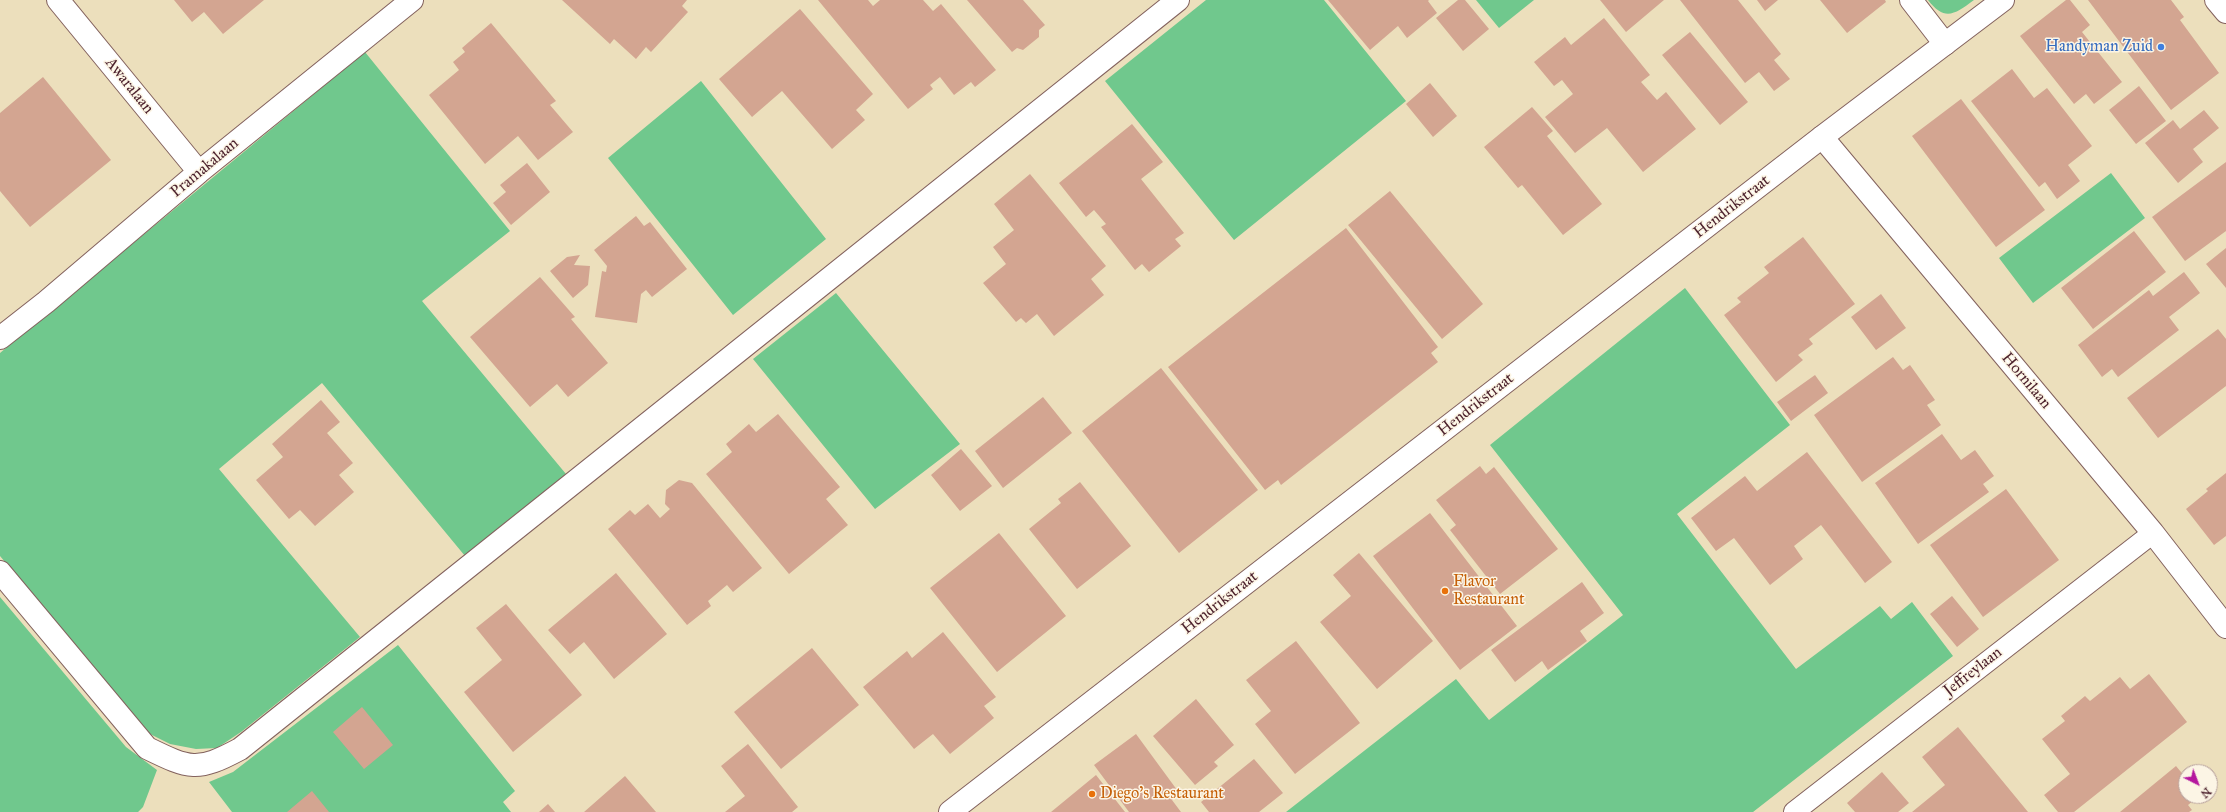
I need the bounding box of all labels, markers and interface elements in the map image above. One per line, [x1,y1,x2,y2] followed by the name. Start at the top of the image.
[2045,37,2153,57] place label: Handyman Zuid
[2156,42,2166,52] marker: Handyman Zuid
[101,54,157,118] street label: Awaralaan
[167,134,243,202] street label: Pramakalaan
[1690,171,1774,243] street label: Hendrikstraat
[1997,349,2055,413] street label: Hornilaan
[1434,369,1518,441] street label: Hendrikstraat
[1178,567,1262,639] street label: Hendrikstraat
[1453,572,1525,610] place label: Flavor Restaurant
[1440,586,1450,596] marker: Flavor Restaurant
[1940,643,2006,701] street label: Jeffreylaan
[2178,764,2218,804] north arrow
[1100,784,1224,804] place label: Diego's Restaurant
[2198,785,2214,801] text: N
[1087,789,1097,799] marker: Diego's Restaurant

